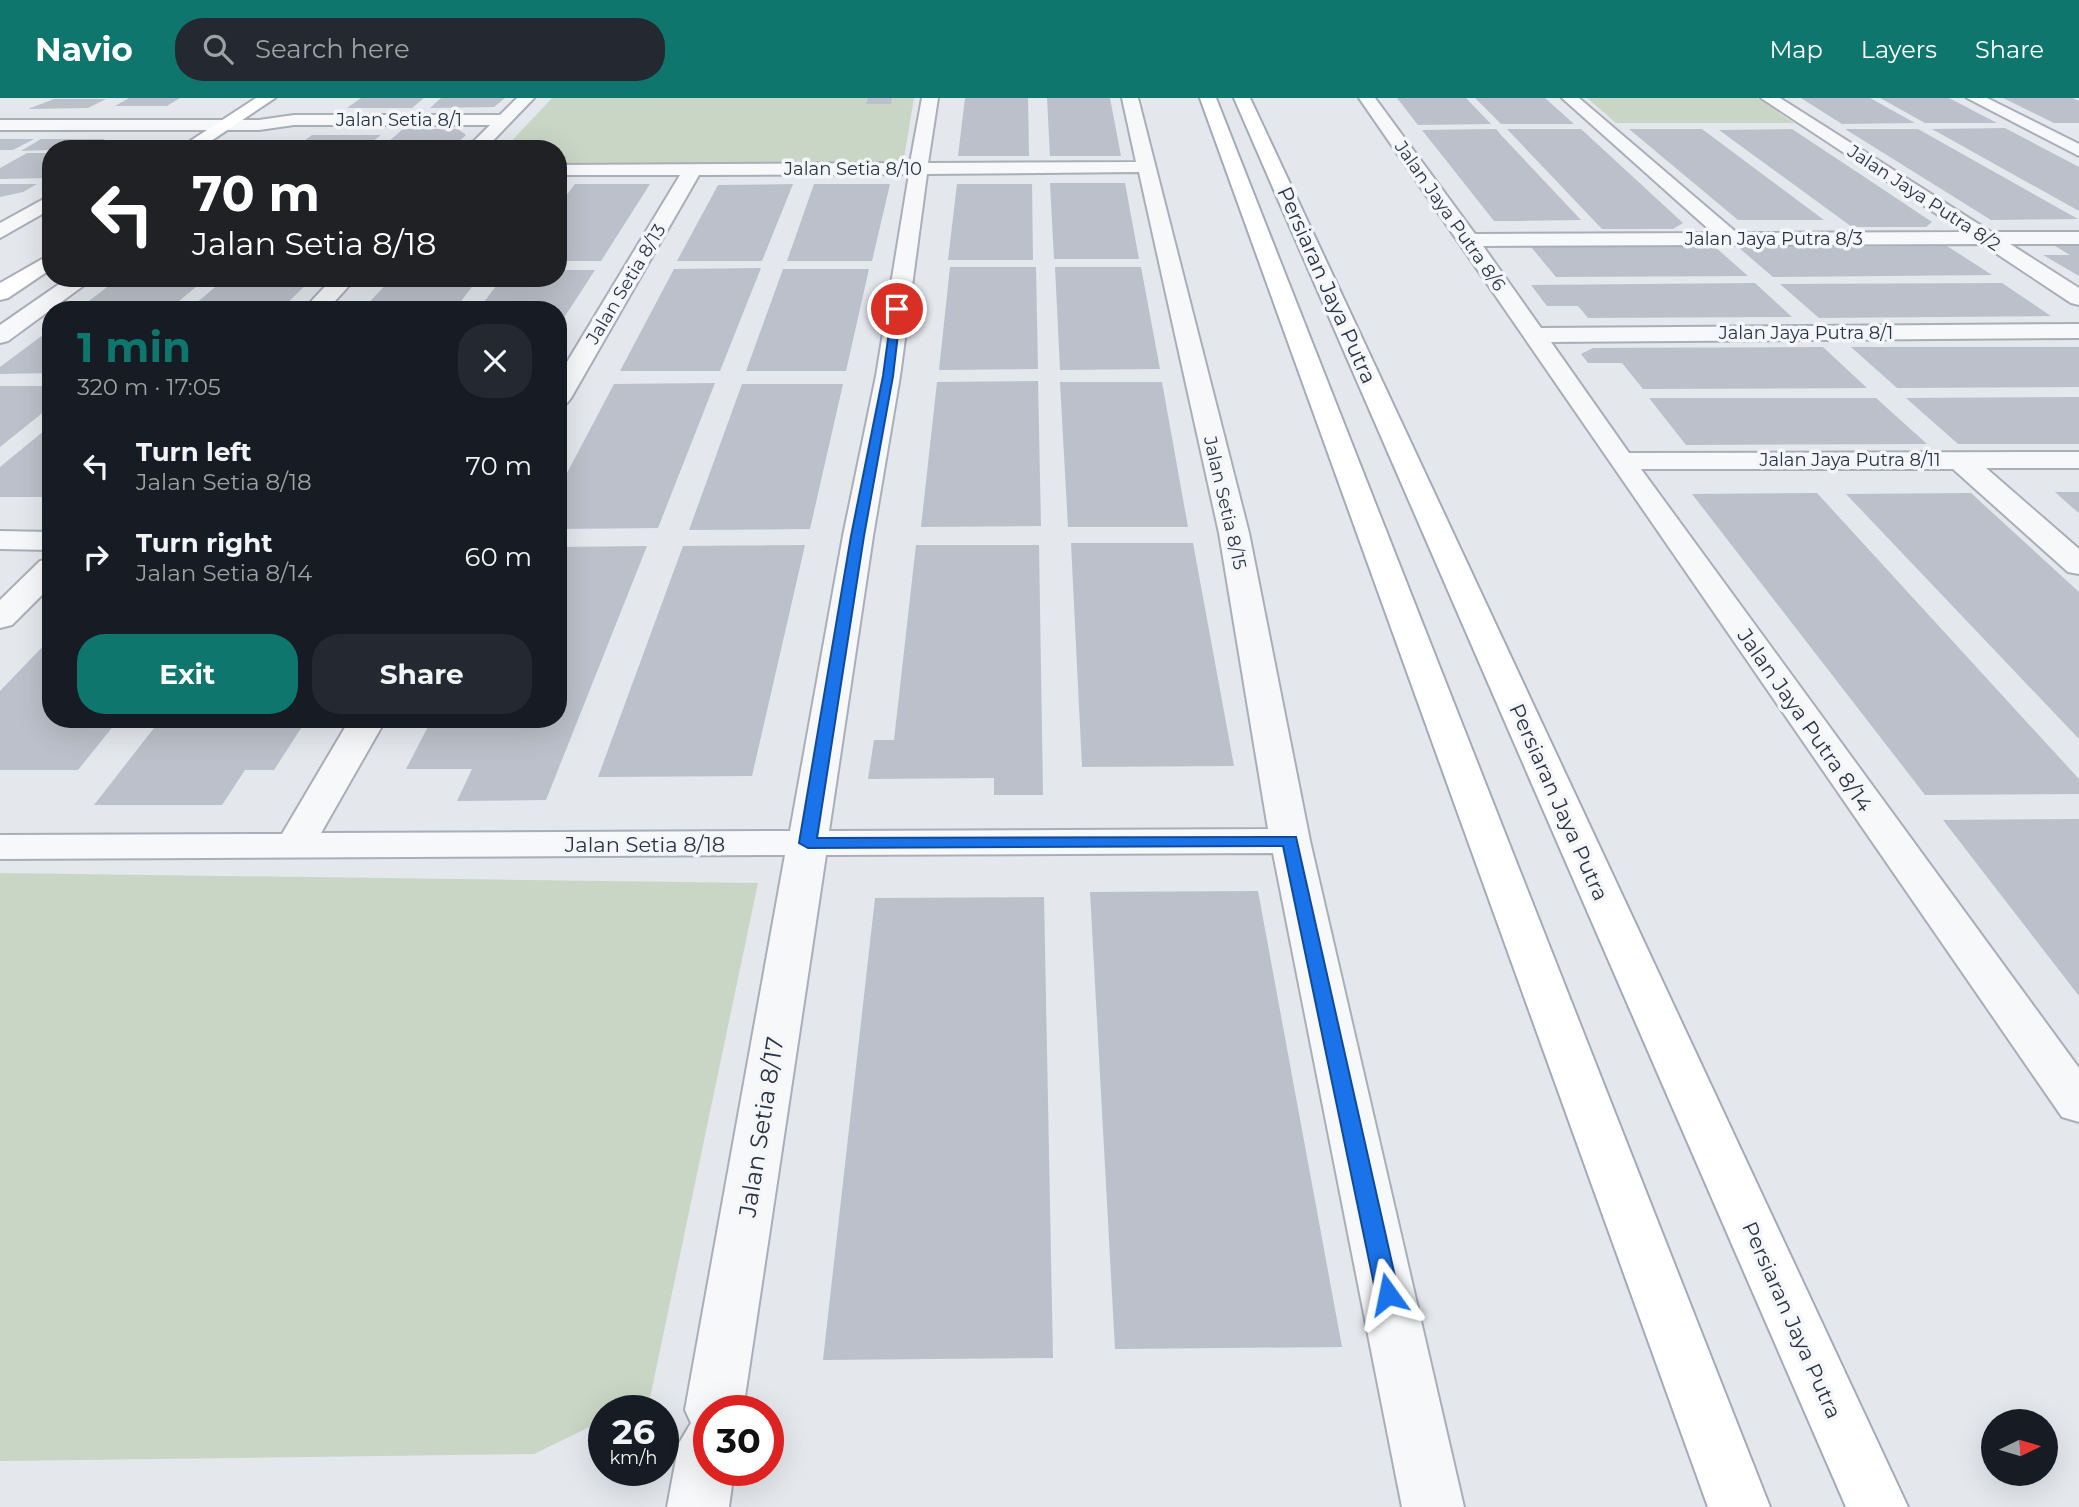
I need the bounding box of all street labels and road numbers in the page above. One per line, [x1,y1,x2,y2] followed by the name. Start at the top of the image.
[335,109,462,131] street label: Jalan Setia 8/1
[1389,136,1510,295] street label: Jalan Jaya Putra 8/6
[1843,140,2005,256] street label: Jalan Jaya Putra 8/2
[783,158,922,180] street label: Jalan Setia 8/10
[1272,183,1382,387] street label: Persiaran Jaya Putra
[581,220,670,349] street label: Jalan Setia 8/13
[1684,228,1863,250] street label: Jalan Jaya Putra 8/3
[1718,322,1893,344] street label: Jalan Jaya Putra 8/1
[1199,433,1251,572] street label: Jalan Setia 8/15
[1758,449,1941,471] street label: Jalan Jaya Putra 8/11
[1732,623,1878,816] street label: Jalan Jaya Putra 8/14
[1504,700,1614,904] street label: Persiaran Jaya Putra
[564,832,725,857] street label: Jalan Setia 8/18
[732,1035,790,1220] street label: Jalan Setia 8/17
[1737,1218,1847,1422] street label: Persiaran Jaya Putra

